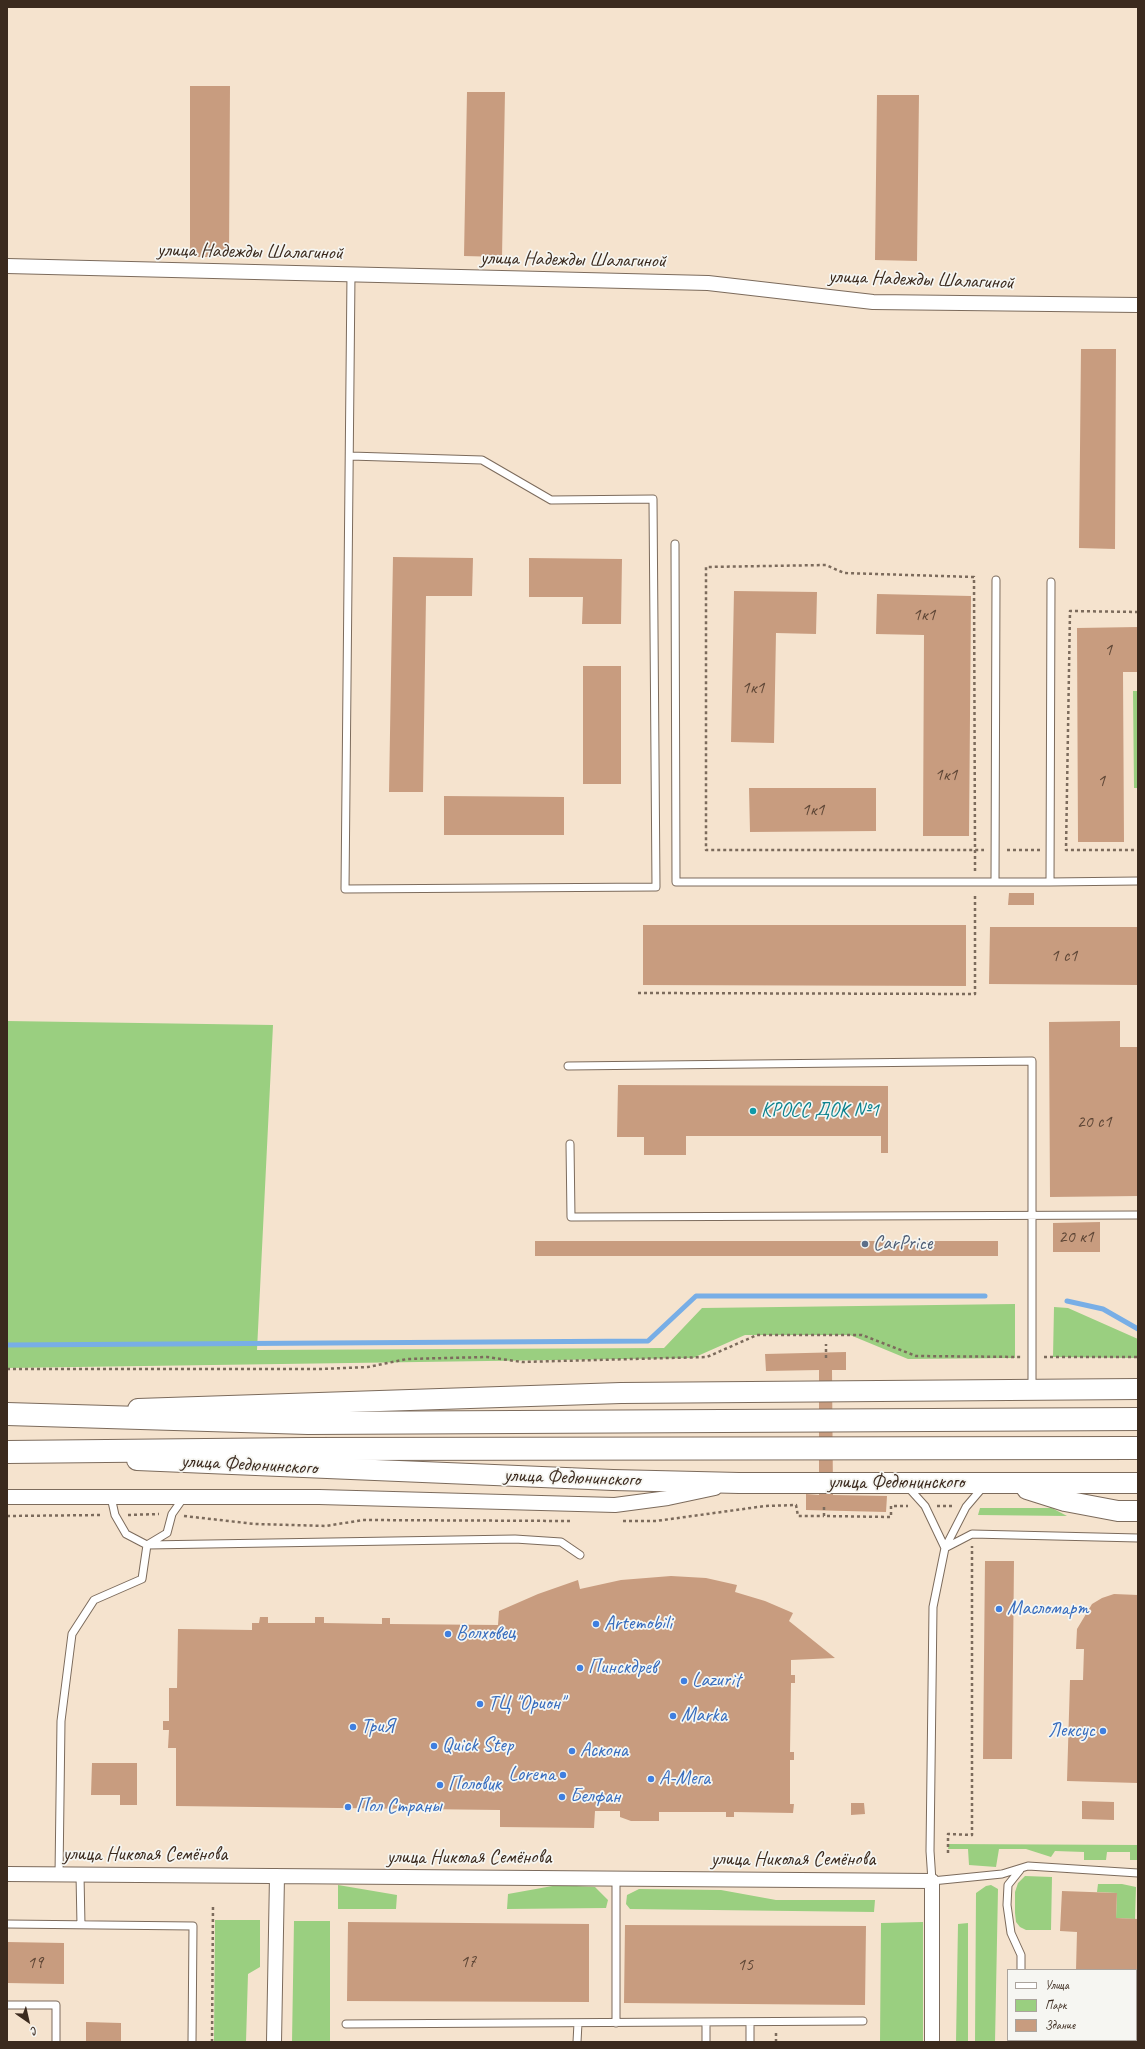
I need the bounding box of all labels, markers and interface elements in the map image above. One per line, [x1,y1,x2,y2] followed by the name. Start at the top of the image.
[157,238,343,266] street label: улица Надежды Шалагиной
[480,246,666,274] street label: улица Надежды Шалагиной
[828,265,1014,295] street label: улица Надежды Шалагиной
[913,604,935,626] house number: 1к1
[1104,639,1112,661] house number: 1
[742,677,764,699] house number: 1к1
[935,764,957,786] house number: 1к1
[1097,770,1105,792] house number: 1
[802,799,824,821] house number: 1к1
[1051,945,1077,967] house number: 1 с1
[761,1099,879,1123] place label: КРОСС ДОК №1
[748,1106,758,1116] marker: КРОСС ДОК №1
[1076,1111,1112,1133] house number: 20 с1
[1058,1226,1094,1248] house number: 20 к1
[873,1232,932,1256] place label: CarPrice
[860,1239,870,1249] marker: CarPrice
[180,1449,318,1481] street label: улица Федюнинского
[503,1464,641,1492] street label: улица Федюнинского
[828,1471,964,1495] street label: улица Федюнинского
[1007,1597,1088,1621] place label: Масломарт
[994,1604,1004,1614] marker: Масломарт
[604,1612,672,1636] place label: Artemobili
[591,1619,601,1629] marker: Artemobili
[456,1622,515,1646] place label: Волховец
[443,1629,453,1639] marker: Волховец
[588,1656,657,1680] place label: Пинскдрев
[575,1663,585,1673] marker: Пинскдрев
[692,1669,741,1693] place label: Lazurit
[679,1676,689,1686] marker: Lazurit
[488,1692,565,1716] place label: ТЦ "Орион"
[475,1699,485,1709] marker: ТЦ "Орион"
[681,1704,727,1728] place label: Marka
[668,1711,678,1721] marker: Marka
[361,1715,394,1739] place label: ТриЯ
[1048,1719,1095,1743] place label: Лексус
[348,1722,358,1732] marker: ТриЯ
[1098,1726,1108,1736] marker: Лексус
[442,1734,513,1758] place label: Quick Step
[580,1739,628,1763] place label: Аскона
[429,1741,439,1751] marker: Quick Step
[567,1746,577,1756] marker: Аскона
[509,1763,555,1787] place label: Lorena
[659,1767,710,1791] place label: А-Мега
[558,1770,568,1780] marker: Lorena
[448,1773,501,1797] place label: Половик
[646,1774,656,1784] marker: А-Мега
[435,1780,445,1790] marker: Половик
[570,1785,620,1809] place label: Белфан
[557,1792,567,1802] marker: Белфан
[356,1795,442,1819] place label: Пол Страны
[343,1802,353,1812] marker: Пол Страны
[63,1843,227,1867] street label: улица Николая Семёнова
[387,1846,551,1870] street label: улица Николая Семёнова
[711,1848,875,1872] street label: улица Николая Семёнова
[460,1951,476,1973] house number: 17
[27,1952,43,1974] house number: 19
[737,1954,753,1976] house number: 15
[1007,1969,1137,2041] legend
[1045,1977,1069,1993] text: Улица
[1045,1997,1066,2013] text: Парк
[8,2001,48,2041] north arrow
[1045,2017,1075,2033] text: Здание
[29,2024,41,2038] text: С

